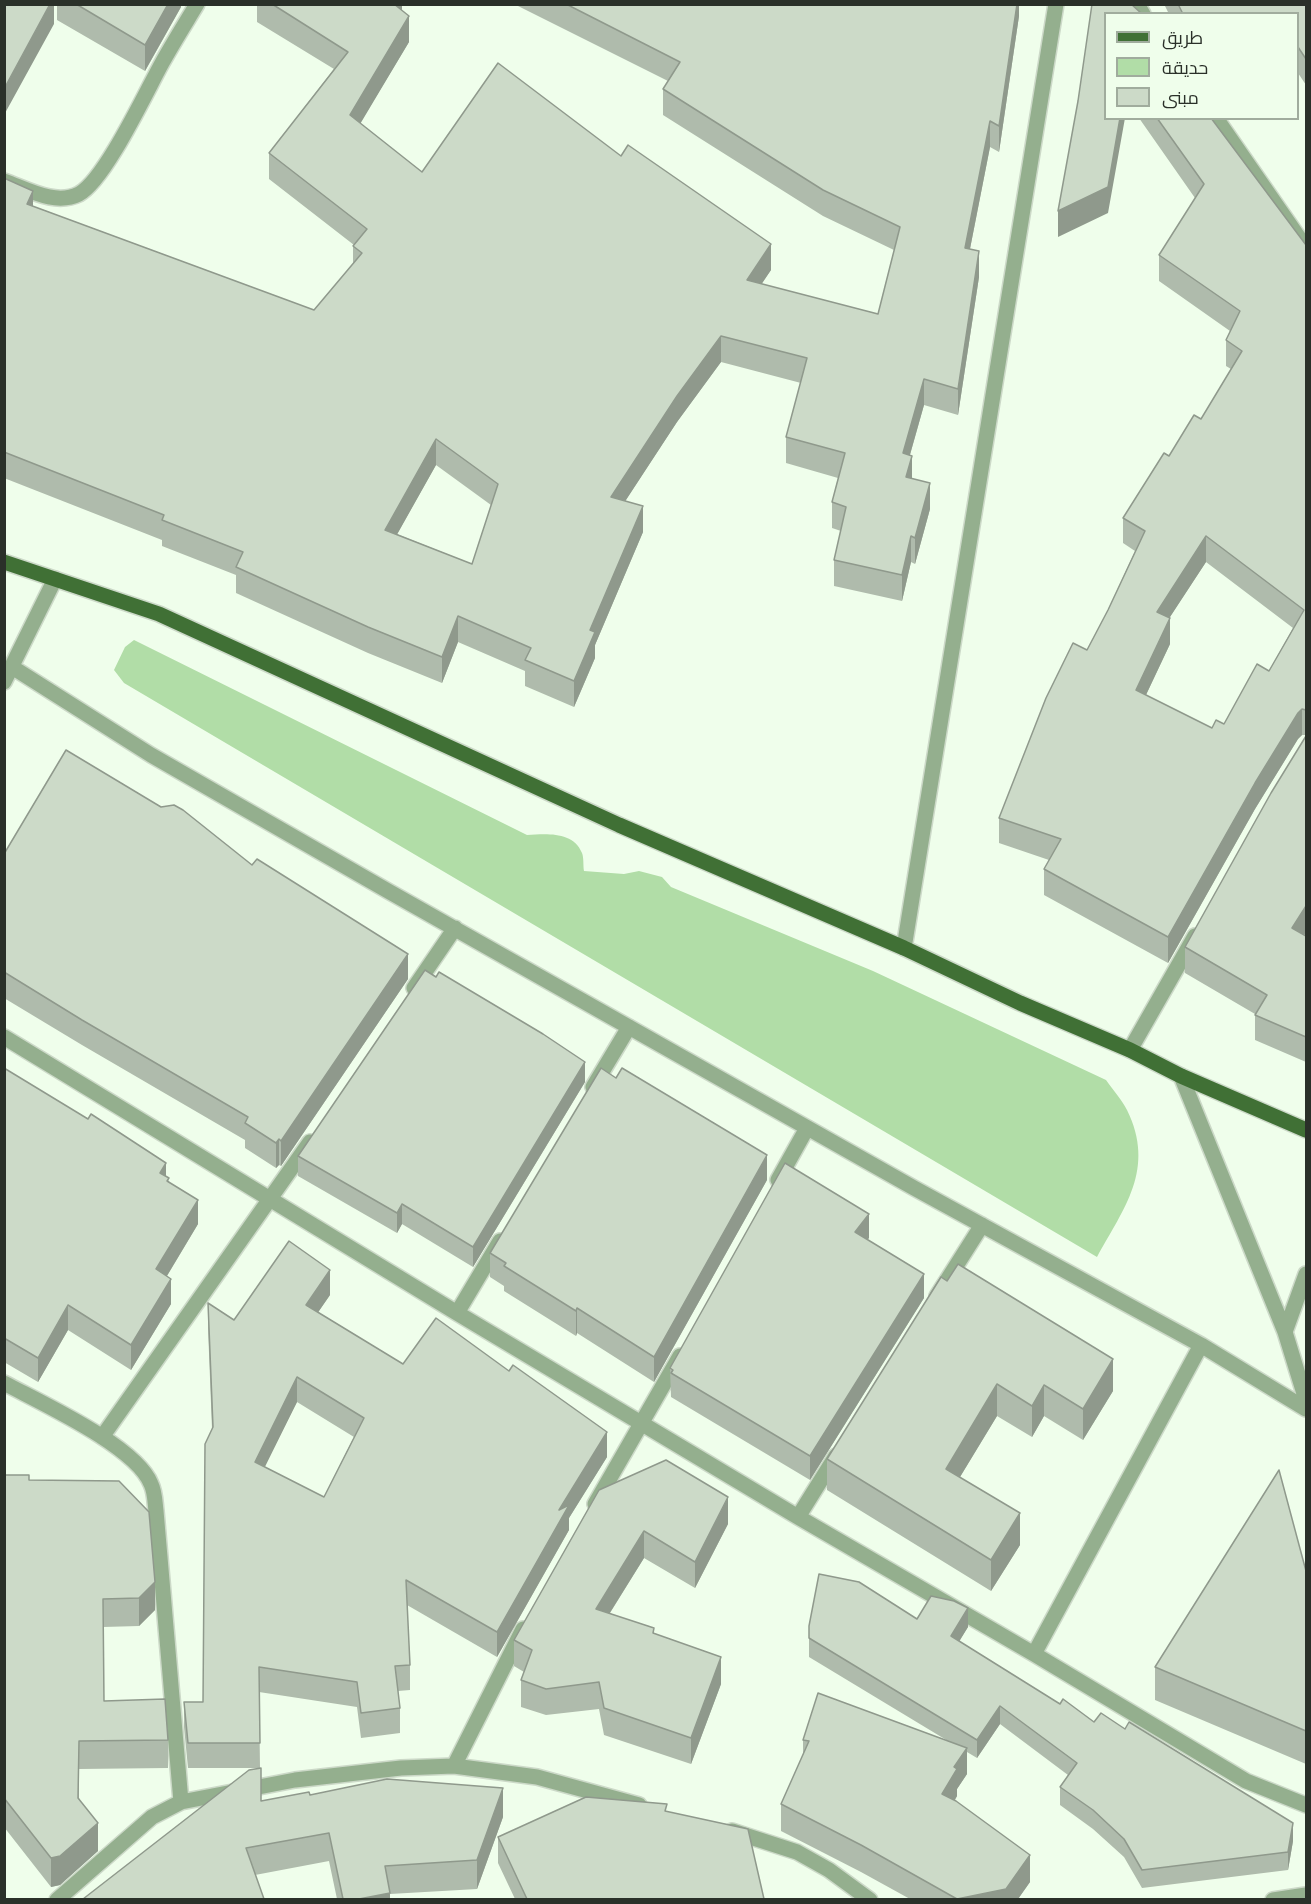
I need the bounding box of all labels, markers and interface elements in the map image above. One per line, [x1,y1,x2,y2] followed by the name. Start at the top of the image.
[1104,12,1299,120] legend
[1162,26,1203,48] text: طريق
[1162,56,1208,78] text: حديقة
[1162,86,1199,108] text: مبنى

